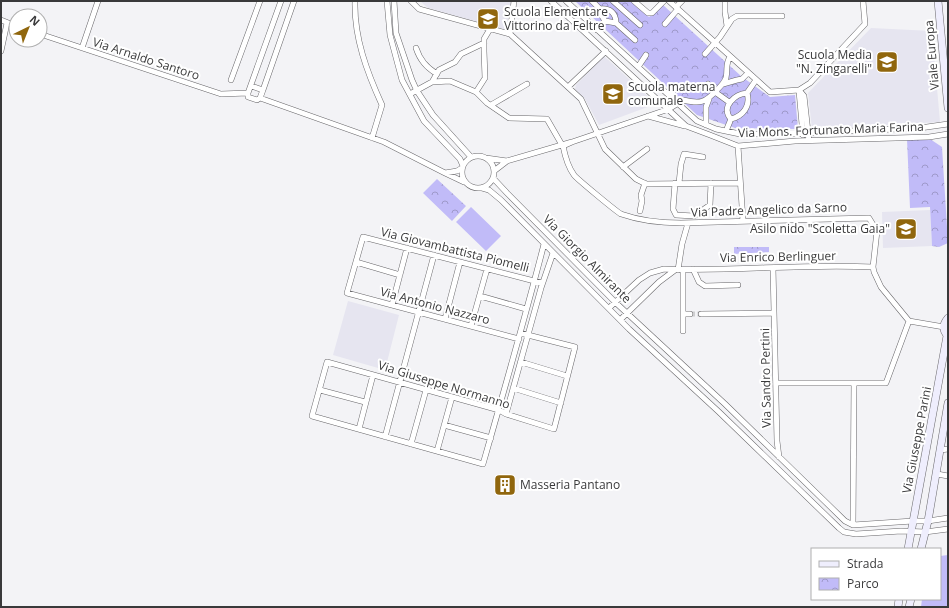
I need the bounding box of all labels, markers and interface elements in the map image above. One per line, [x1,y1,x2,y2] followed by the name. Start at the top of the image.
[504,3,608,34] place label: Scuola Elementare Vittorino da Feltre
[475,6,501,32] school or university icon: Scuola Elementare Vittorino da Feltre
[8,8,48,48] north arrow
[27,12,44,29] text: N
[920,19,943,91] street label: Viale Europa
[91,33,202,84] street label: Via Arnaldo Santoro
[796,46,872,77] place label: Scuola Media "N. Zingarelli"
[874,49,900,75] school or university icon: Scuola Media "N. Zingarelli"
[628,78,715,109] place label: Scuola materna comunale
[600,81,626,107] school or university icon: Scuola materna comunale
[738,118,924,141] street label: Via Mons. Fortunato Maria Farina
[691,198,847,221] street label: Via Padre Angelico da Sarno
[539,211,635,307] street label: Via Giorgio Almirante
[893,216,919,242] school or university icon: Asilo nido "Scoletta Gaia"
[750,220,890,237] place label: Asilo nido "Scoletta Gaia"
[379,223,531,276] street label: Via Giovambattista Piomelli
[720,247,836,266] street label: Via Enrico Berlinguer
[378,283,492,328] street label: Via Antonio Nazzaro
[756,328,775,428] street label: Via Sandro Pertini
[376,356,512,413] street label: Via Giuseppe Normanno
[898,385,935,495] street label: Via Giuseppe Parini
[492,472,518,498] building icon: Masseria Pantano
[520,476,620,493] place label: Masseria Pantano
[811,548,941,600] legend
[847,555,883,572] text: Strada
[847,575,879,592] text: Parco

